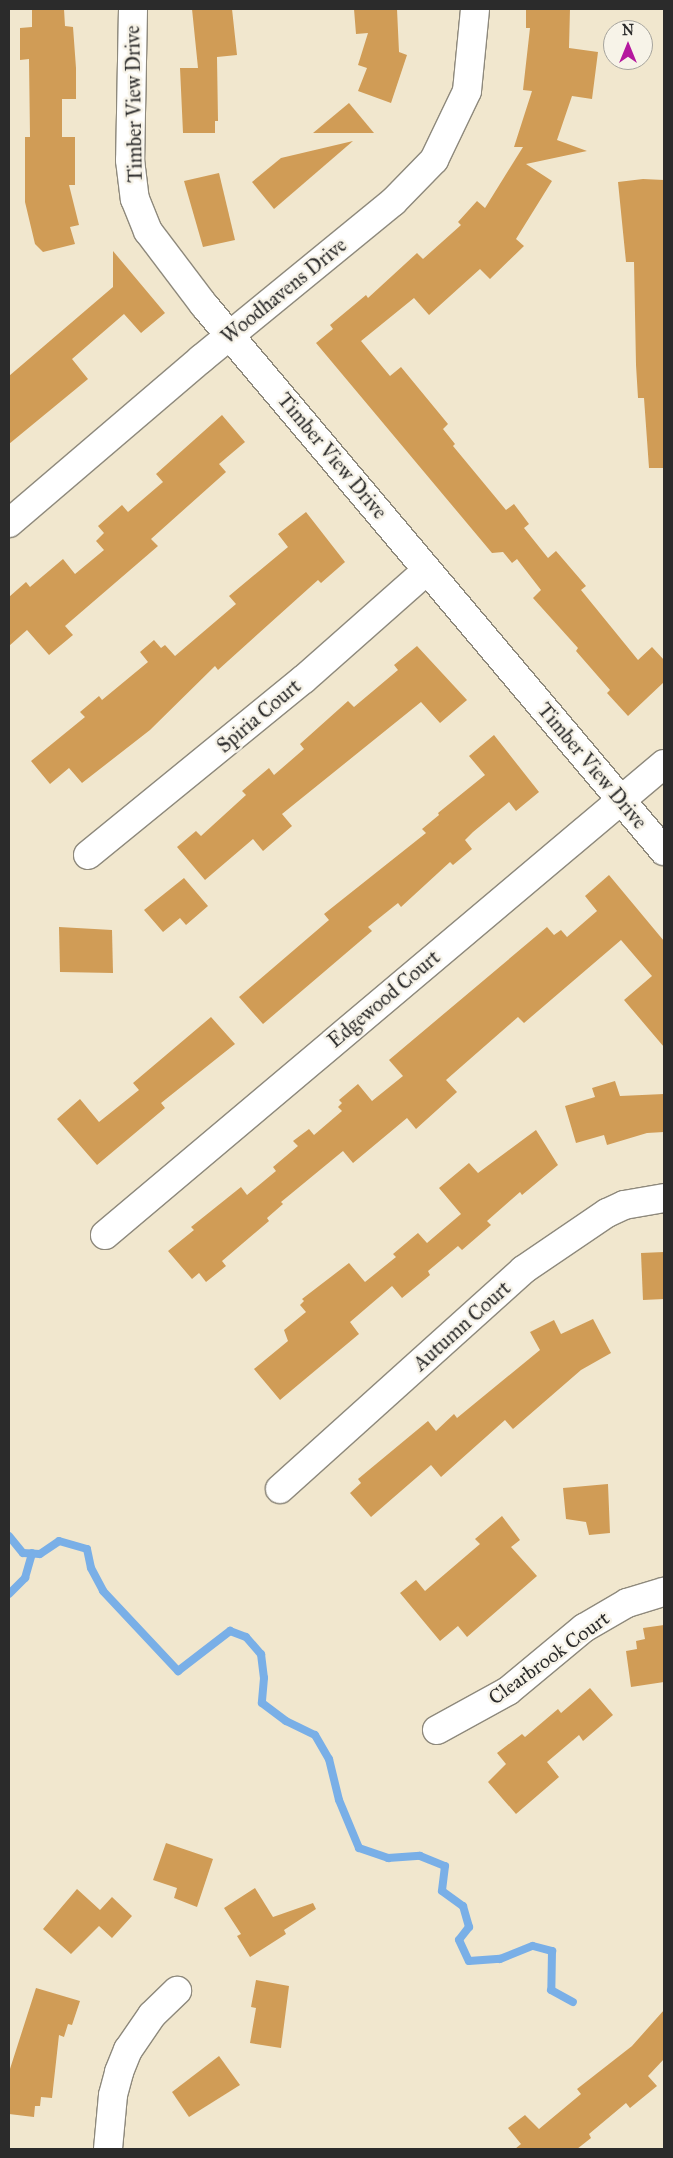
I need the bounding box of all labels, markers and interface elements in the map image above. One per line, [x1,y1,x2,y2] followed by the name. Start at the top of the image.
[603,20,653,70] north arrow
[622,22,634,39] text: N
[121,25,147,183] street label: Timber View Drive
[216,233,352,349] street label: Woodhavens Drive
[272,388,392,524] street label: Timber View Drive
[212,674,306,758] street label: Spiria Court
[532,698,652,834] street label: Timber View Drive
[323,945,445,1053] street label: Edgewood Court
[408,1276,516,1376] street label: Autumn Court
[484,1606,614,1710] street label: Clearbrook Court

